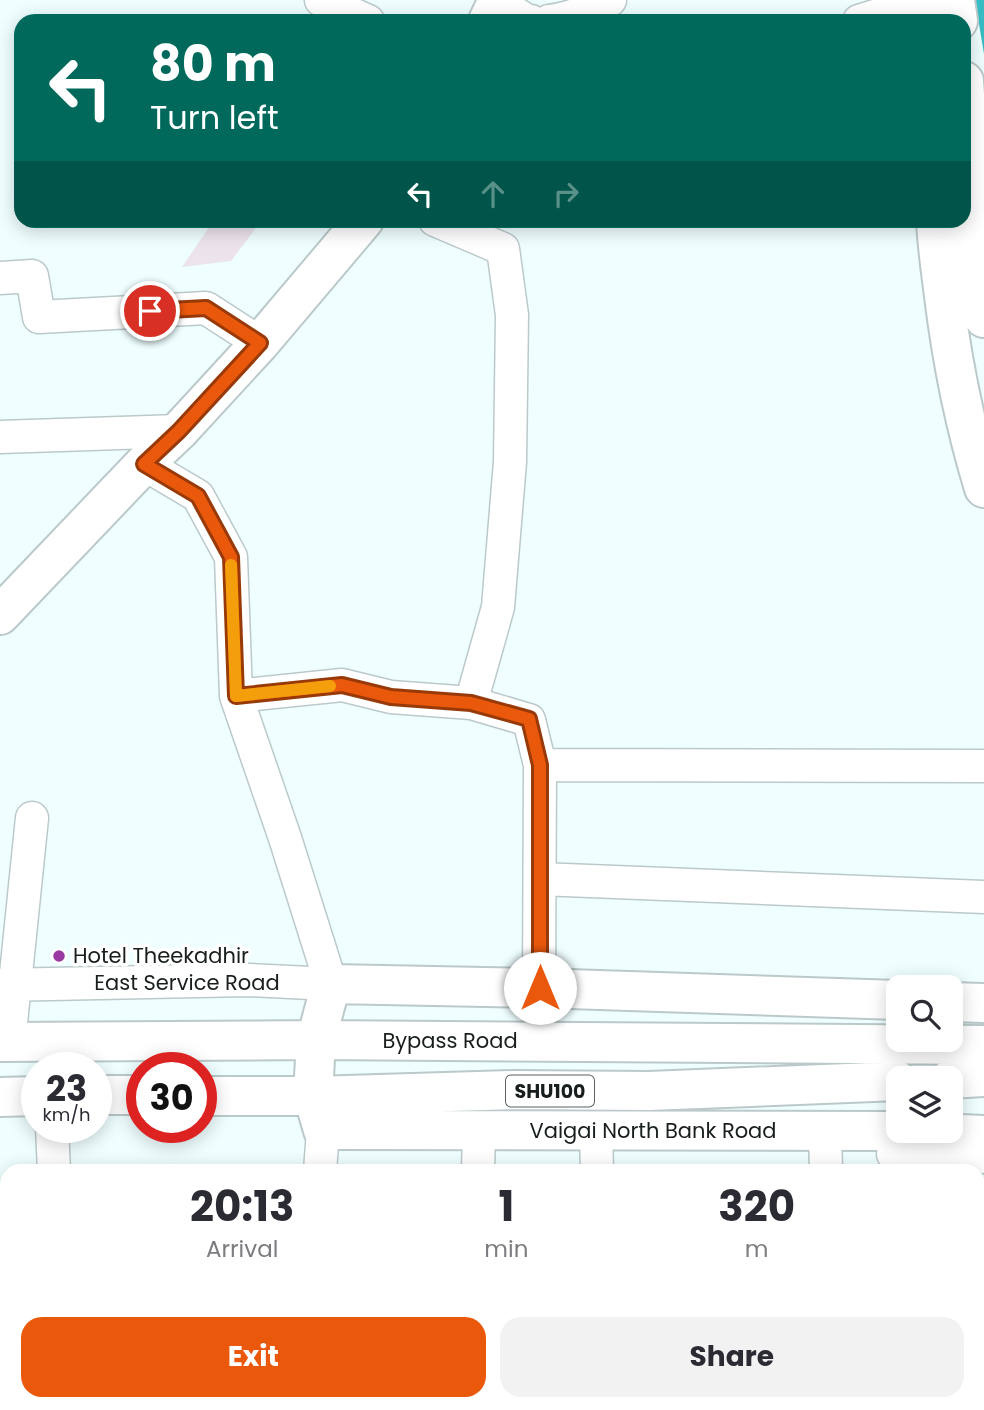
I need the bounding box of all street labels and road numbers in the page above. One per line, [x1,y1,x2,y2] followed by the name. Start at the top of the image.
[94,968,280,997] street label: East Service Road
[382,1026,518,1055] street label: Bypass Road
[506,1076,594,1106] road number: SHU100
[530,1116,776,1145] street label: Vaigai North Bank Road

